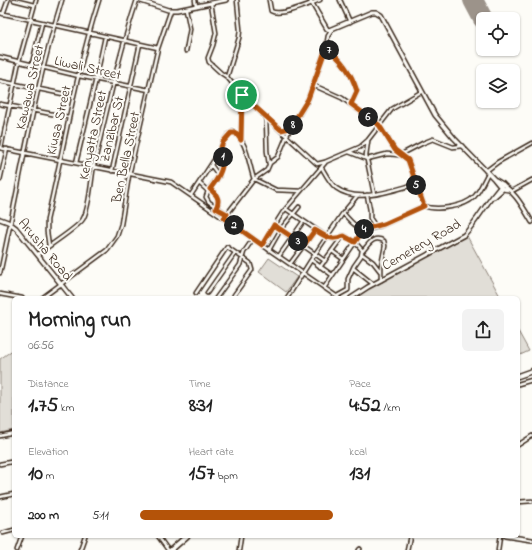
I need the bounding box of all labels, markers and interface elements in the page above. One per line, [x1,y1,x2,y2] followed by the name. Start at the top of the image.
[476,12,520,108] map controls
[476,12,520,56] button: locate
[319,40,339,60] pin: 7
[10,42,51,132] street label: Kawawa Street
[327,42,331,58] text: 7
[52,51,123,86] street label: Liwali Street
[476,64,520,108] button: layers
[225,78,259,112] pin
[41,83,78,157] street label: Kiusa Street
[231,84,253,106] icon: arrive
[74,88,114,182] street label: Kenyatta Street
[95,94,130,164] street label: Zanzibar St
[358,107,378,127] pin: 6
[106,109,146,206] street label: Ben Bella Street
[366,109,370,125] text: 6
[283,115,303,135] pin: 8
[291,117,295,133] text: 8
[213,147,233,167] pin: 1
[221,149,225,165] text: 1
[406,175,426,195] pin: 5
[413,177,419,193] text: 5
[12,214,77,286] street label: Arusha Road
[378,214,466,277] street label: Cemetery Road
[224,215,244,235] pin: 2
[231,217,237,233] text: 2
[354,219,374,239] pin: 4
[362,221,366,237] text: 4
[288,231,308,251] pin: 3
[296,233,300,249] text: 3
[28,305,131,337] text: Morning run
[462,309,504,351] button: share
[28,336,54,355] text: 06:56
[28,376,69,392] text: Distance
[189,376,210,392] text: Time
[349,376,371,392] text: Pace
[28,392,58,421] text: 1.75
[189,392,212,421] text: 8:31
[349,392,381,421] text: 4:52
[58,400,74,416] text: km
[381,400,400,416] text: /km
[28,444,68,460] text: Elevation
[189,444,234,460] text: Heart rate
[349,444,367,460] text: kcal
[28,460,43,489] text: 10
[189,460,215,489] text: 157
[349,460,370,489] text: 131
[43,468,54,484] text: m
[215,468,238,484] text: bpm
[28,506,59,525] text: 200 m
[92,506,109,525] text: 5:11

